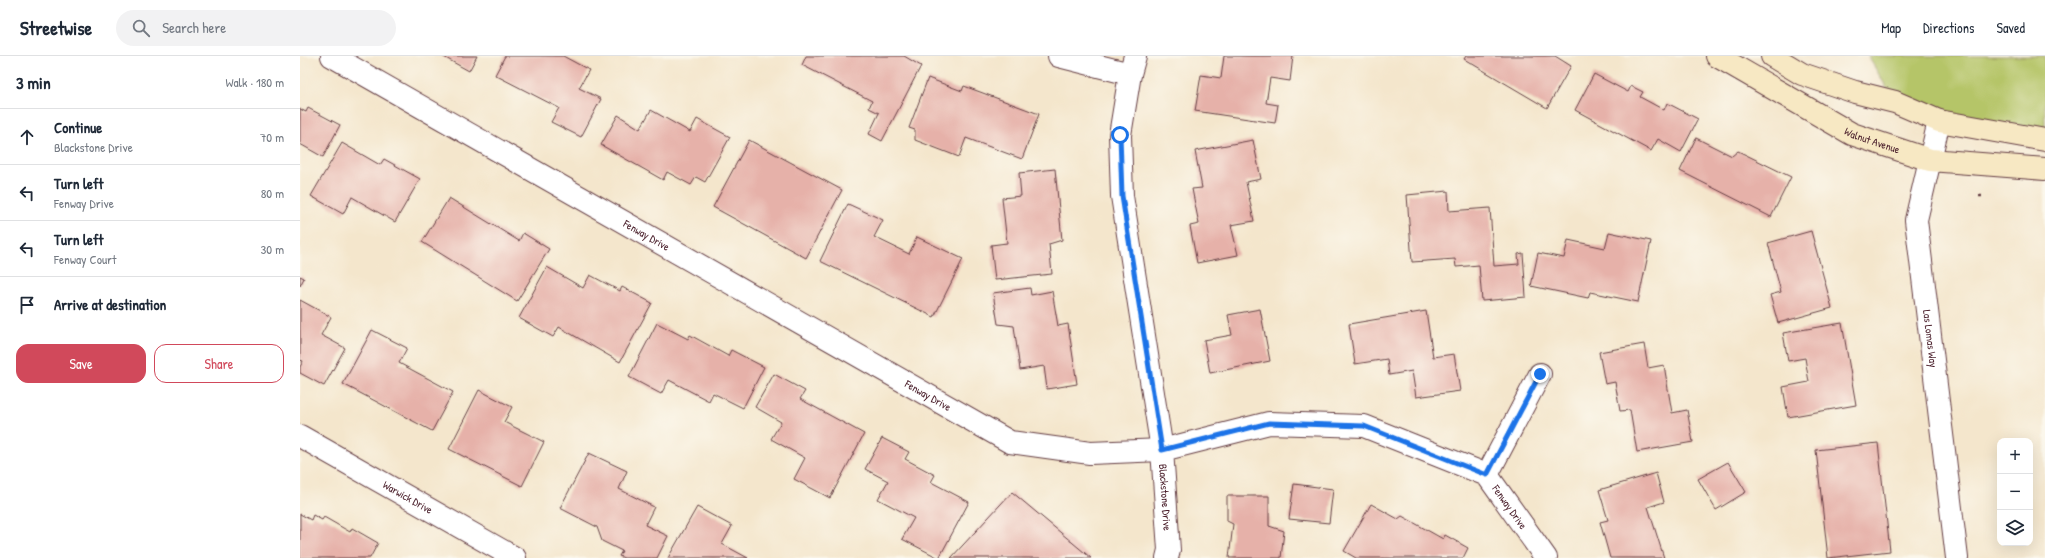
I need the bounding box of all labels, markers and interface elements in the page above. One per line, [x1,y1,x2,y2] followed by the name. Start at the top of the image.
[116,10,396,46] search box
[20,15,92,41] text: Streetwise
[130,17,152,39] icon: search
[162,17,226,38] text: Search here
[1881,18,1901,37] text: Map
[1923,18,1974,37] text: Directions
[1996,18,2025,37] text: Saved
[16,71,51,94] text: 3 min
[225,73,284,91] text: Walk · 180 m
[54,117,102,138] text: Continue
[1842,124,1902,157] street label: Walnut Avenue
[16,126,38,148] icon: ahead
[1111,126,1129,144] route start
[260,128,284,146] text: 70 m
[54,138,133,156] text: Blackstone Drive
[54,173,104,194] text: Turn left
[16,182,38,204] icon: left
[261,184,284,202] text: 80 m
[54,194,114,212] text: Fenway Drive
[620,216,673,254] street label: Fenway Drive
[54,229,104,250] text: Turn left
[16,238,38,260] icon: left
[261,240,284,258] text: 30 m
[54,250,117,268] text: Fenway Court
[16,294,38,316] icon: arrive
[54,294,166,315] text: Arrive at destination
[1920,309,1941,368] street label: Las Lomas Way
[16,344,146,383] button: Save
[154,344,284,383] button: Share
[1531,365,1549,383] route end
[902,376,954,414] street label: Fenway Drive
[1997,438,2033,546] map controls
[1997,438,2033,474] button: +
[1156,463,1175,532] street label: Blackstone Drive
[1997,474,2033,510] button: −
[380,478,436,517] street label: Warwick Drive
[1489,481,1531,532] street label: Fenway Drive
[1997,510,2033,546] button: layers

